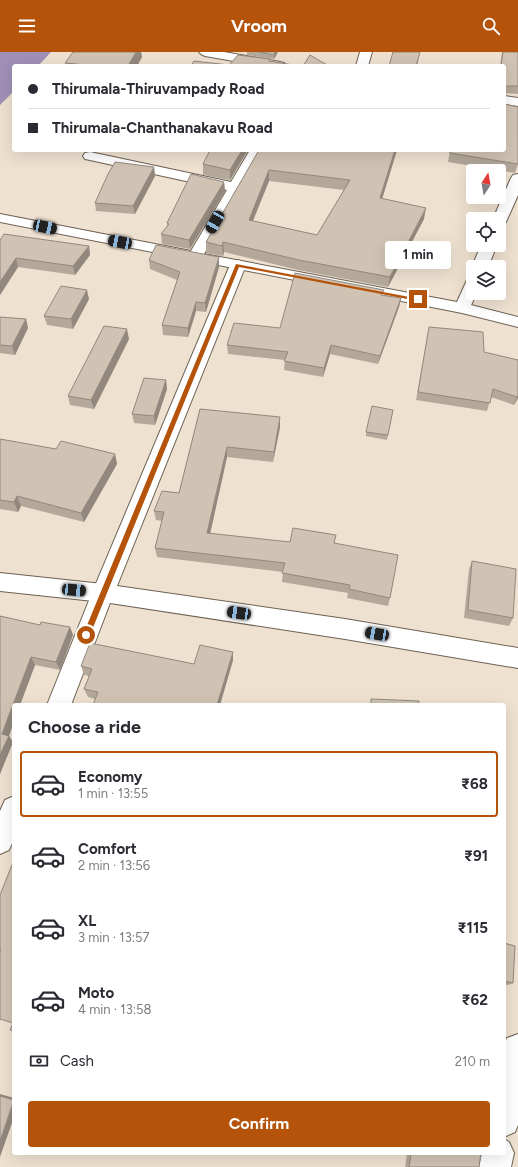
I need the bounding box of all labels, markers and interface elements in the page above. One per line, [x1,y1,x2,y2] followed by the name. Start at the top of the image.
[16,15,38,37] icon: menu
[231,15,287,37] text: Vroom
[480,15,502,37] icon: search
[52,80,264,98] text: Thirumala-Thiruvampady Road
[52,119,273,137] text: Thirumala-Chanthanakavu Road
[466,164,506,204] north arrow
[466,164,506,300] map controls
[204,209,226,235] car
[466,212,506,252] button: locate
[32,219,58,235] car
[107,234,133,250] car
[385,241,451,269] callout: 1 min
[403,247,433,262] text: 1 min
[466,260,506,300] button: layers
[409,290,427,308] route end
[62,583,86,597] car
[226,605,252,621] car
[77,626,95,644] route start
[364,626,390,642] car
[28,716,141,738] text: Choose a ride
[30,766,66,802] icon: car
[78,768,143,786] text: Economy
[461,775,488,793] text: ₹68
[78,786,148,801] text: 1 min · 13:55
[30,838,66,874] icon: car
[78,840,137,858] text: Comfort
[464,847,488,865] text: ₹91
[78,858,150,873] text: 2 min · 13:56
[30,910,66,946] icon: car
[78,912,96,930] text: XL
[458,919,488,937] text: ₹115
[78,930,150,945] text: 3 min · 13:57
[30,982,66,1018] icon: car
[78,984,114,1002] text: Moto
[462,991,488,1009] text: ₹62
[78,1002,152,1017] text: 4 min · 13:58
[28,1050,50,1072] icon: cash
[60,1052,94,1070] text: Cash
[455,1054,490,1069] text: 210 m
[28,1101,490,1147] button: Confirm

